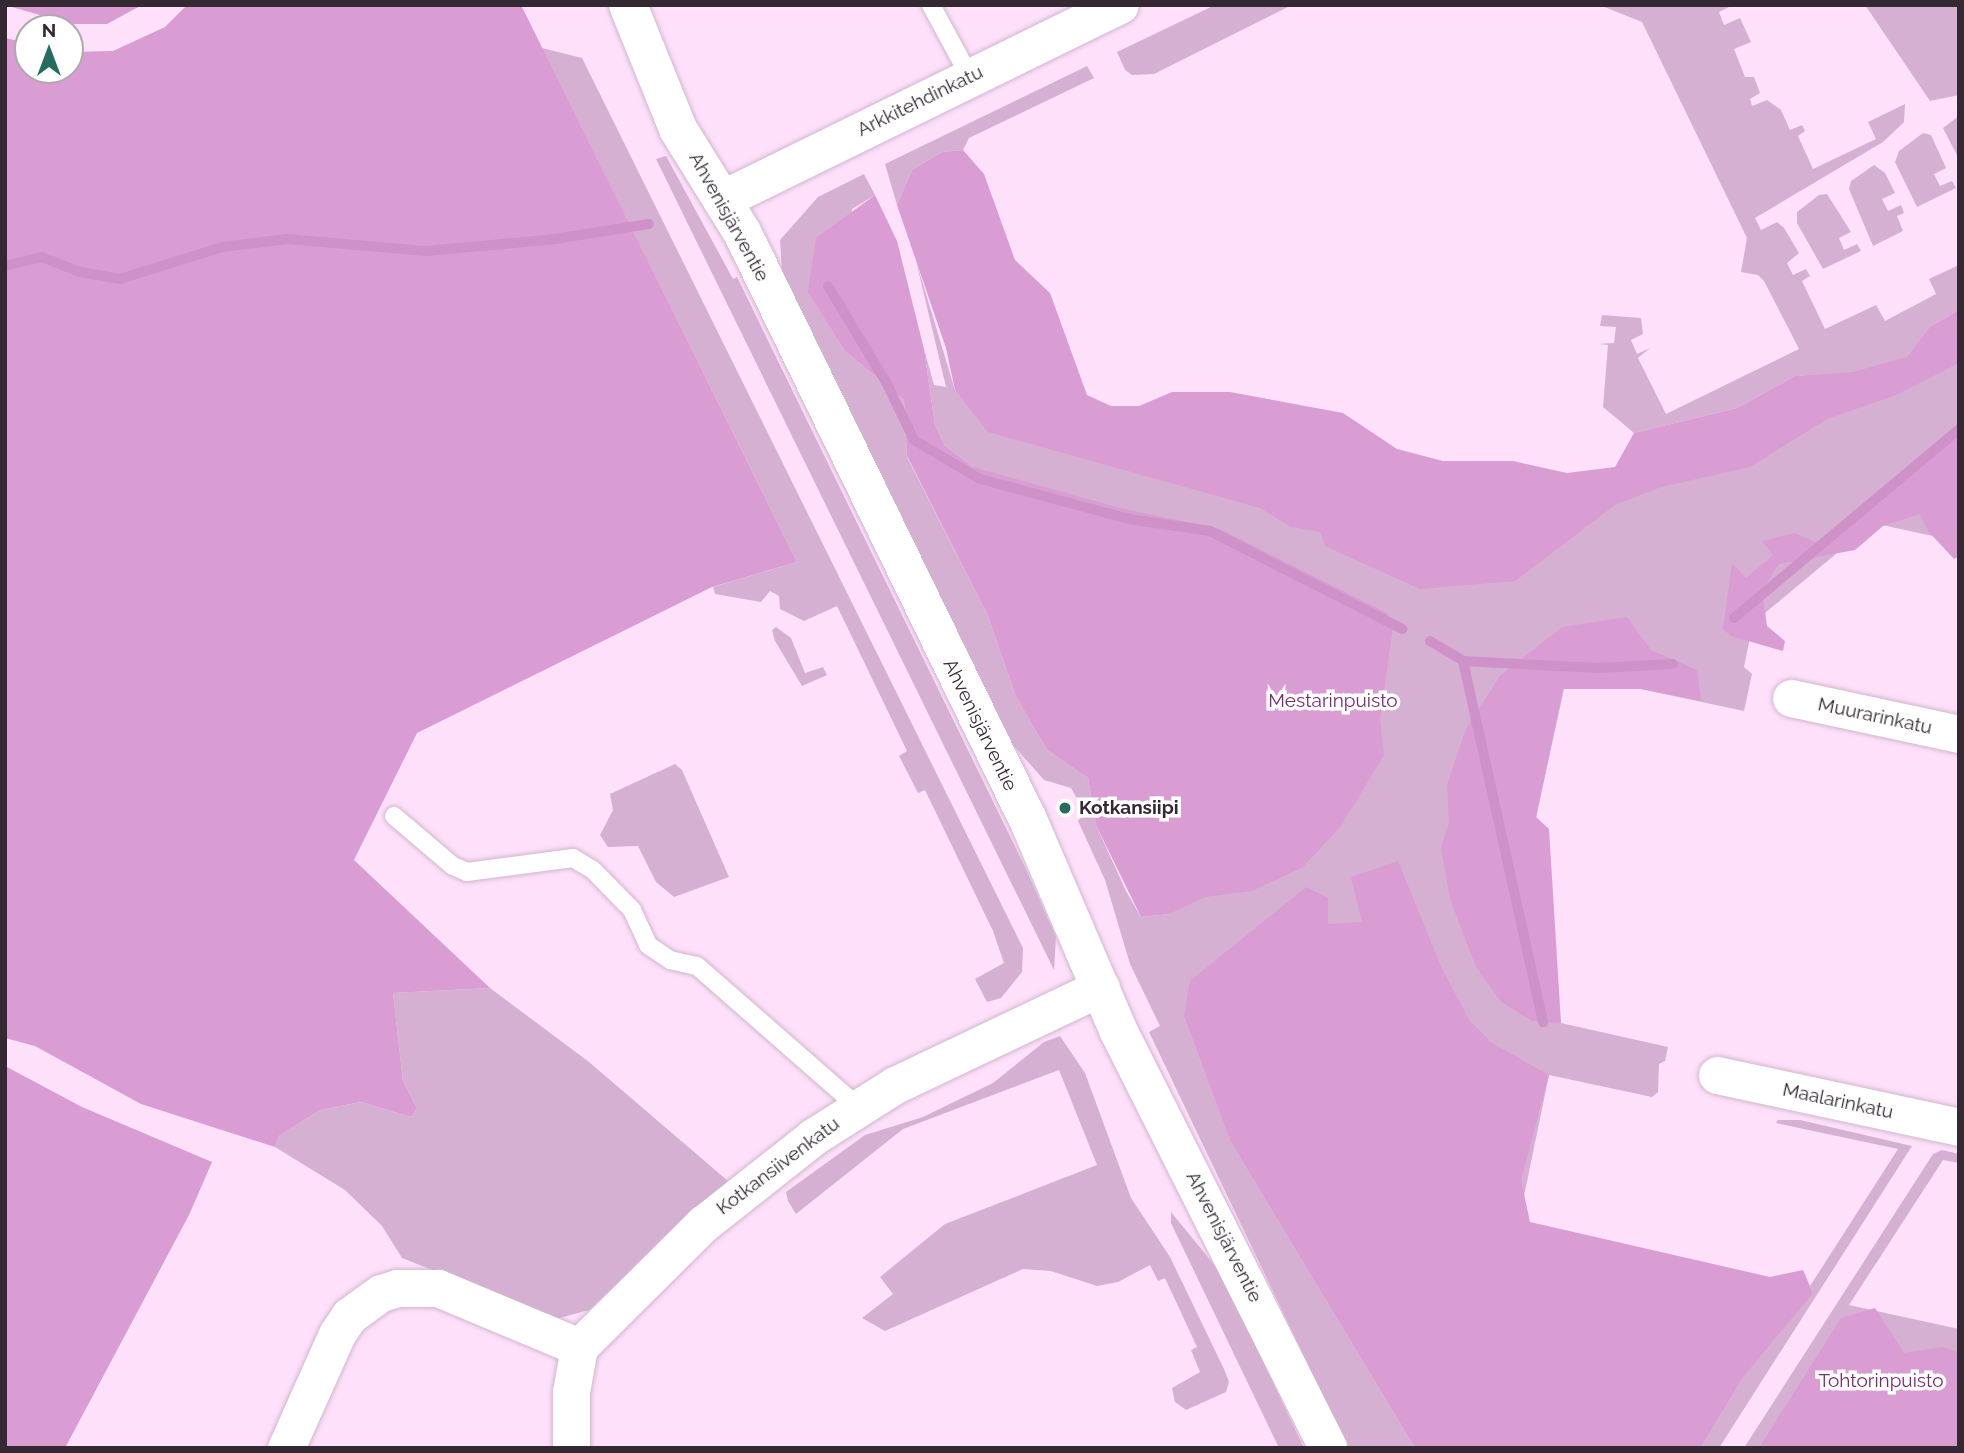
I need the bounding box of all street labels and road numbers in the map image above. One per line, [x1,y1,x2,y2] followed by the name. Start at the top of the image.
[853,61,987,141] street label: Arkkitehdinkatu
[684,149,774,285] street label: Ahvenisjärventie
[938,655,1022,795] street label: Ahvenisjärventie
[1816,693,1934,739] street label: Muurarinkatu
[1781,1078,1895,1124] street label: Maalarinkatu
[712,1112,844,1220] street label: Kotkansiivenkatu
[1181,1168,1267,1306] street label: Ahvenisjärventie

